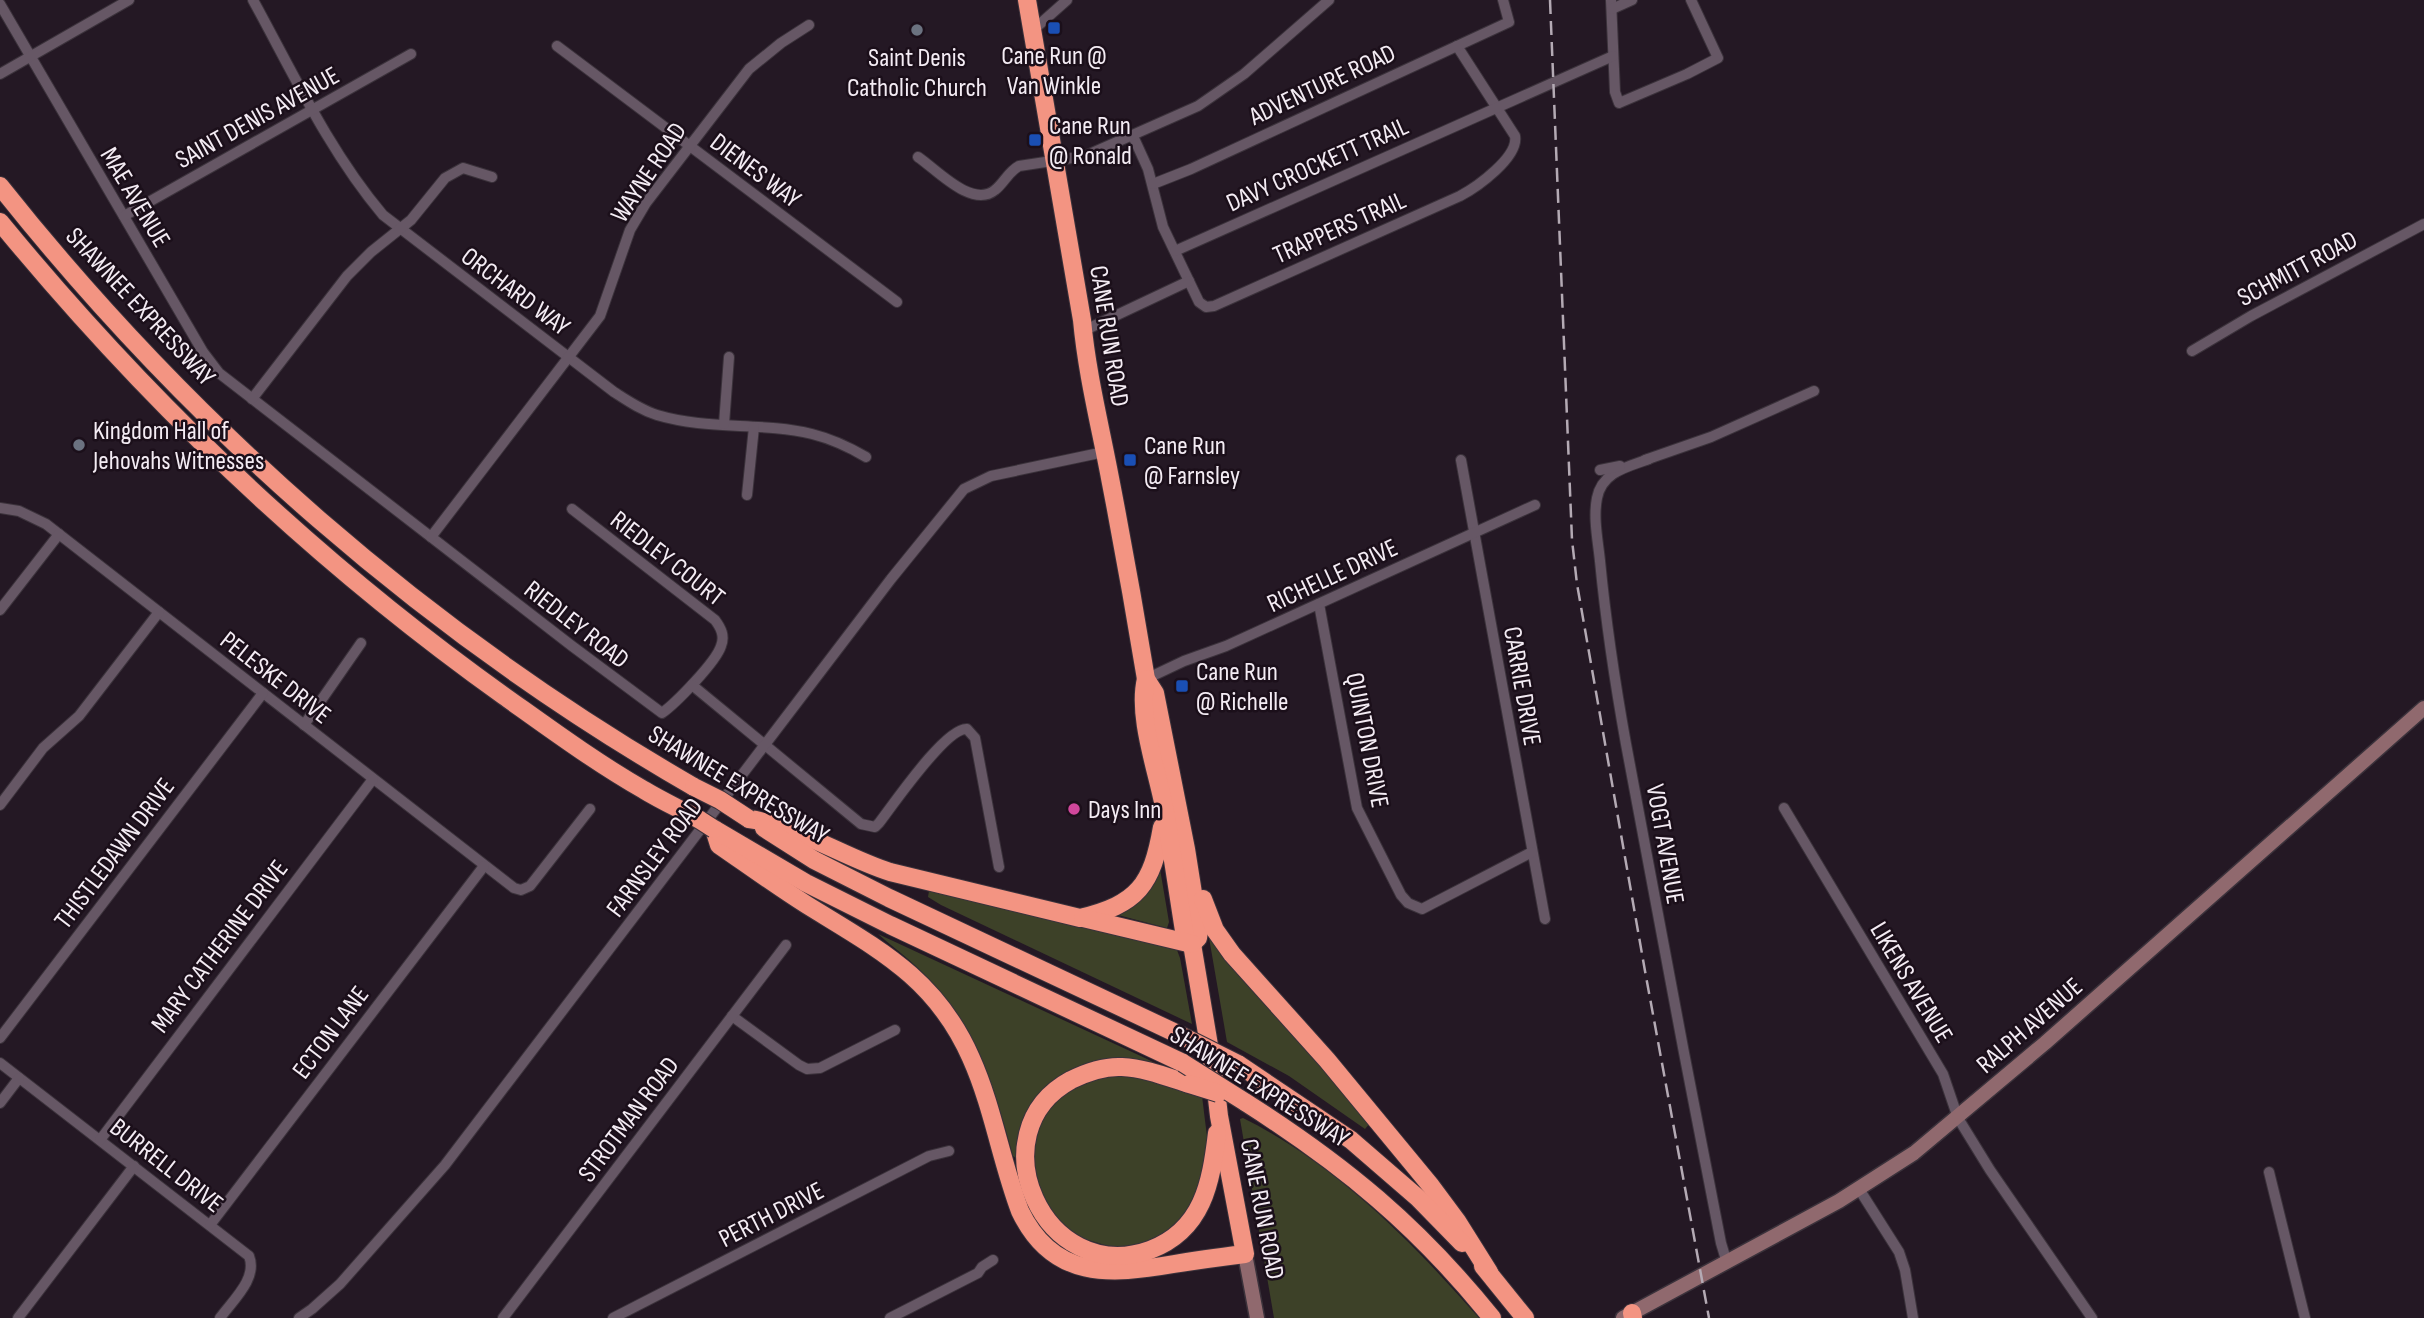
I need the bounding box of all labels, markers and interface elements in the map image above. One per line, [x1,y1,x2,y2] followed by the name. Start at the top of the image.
[1046,20,1062,36] marker: Cane Run @ Van Winkle
[909,22,925,38] marker: Saint Denis Catholic Church
[1244,38,1401,133] street label: ADVENTURE ROAD
[1001,41,1107,102] place label: Cane Run @ Van Winkle
[847,43,987,104] place label: Saint Denis Catholic Church
[170,61,345,176] street label: SAINT DENIS AVENUE
[1049,111,1132,172] place label: Cane Run @ Ronald
[1222,111,1414,219] street label: DAVY CROCKETT TRAIL
[605,117,694,229] street label: WAYNE ROAD
[704,127,807,215] street label: DIENES WAY
[1027,132,1043,148] marker: Cane Run @ Ronald
[93,142,177,253] street label: MAE AVENUE
[1269,185,1411,271] street label: TRAPPERS TRAIL
[59,221,221,393] street label: SHAWNEE EXPRESSWAY
[2232,225,2363,314] street label: SCHMITT ROAD
[455,241,576,343] street label: ORCHARD WAY
[1082,263,1135,409] street label: CANE RUN ROAD
[92,416,264,477] place label: Kingdom Hall of Jehovahs Witnesses
[1144,431,1240,492] place label: Cane Run @ Farnsley
[71,437,87,453] marker: Kingdom Hall of Jehovahs Witnesses
[1122,452,1138,468] marker: Cane Run @ Farnsley
[604,505,730,613] street label: RIEDLEY COURT
[1262,533,1403,620] street label: RICHELLE DRIVE
[517,575,635,676] street label: RIEDLEY ROAD
[1496,624,1547,748] street label: CARRIE DRIVE
[213,625,337,731] street label: PELESKE DRIVE
[1196,657,1289,718] place label: Cane Run @ Richelle
[1338,670,1395,810] street label: QUINTON DRIVE
[1174,678,1190,694] marker: Cane Run @ Richelle
[642,719,834,851] street label: SHAWNEE EXPRESSWAY
[48,772,182,935] street label: THISTLEDAWN DRIVE
[1639,782,1690,907] street label: VOGT AVENUE
[600,792,710,924] street label: FARNSLEY ROAD
[1088,795,1161,826] place label: Days Inn
[1066,801,1082,817] marker: Days Inn
[145,854,295,1039] street label: MARY CATHERINE DRIVE
[1863,917,1959,1049] street label: LIKENS AVENUE
[1971,972,2089,1081] street label: RALPH AVENUE
[286,980,376,1085] street label: ECTON LANE
[1164,1020,1354,1155] street label: SHAWNEE EXPRESSWAY
[572,1051,686,1189] street label: STROTMAN ROAD
[103,1112,229,1220] street label: BURRELL DRIVE
[1233,1136,1290,1282] street label: CANE RUN ROAD
[714,1176,829,1255] street label: PERTH DRIVE

